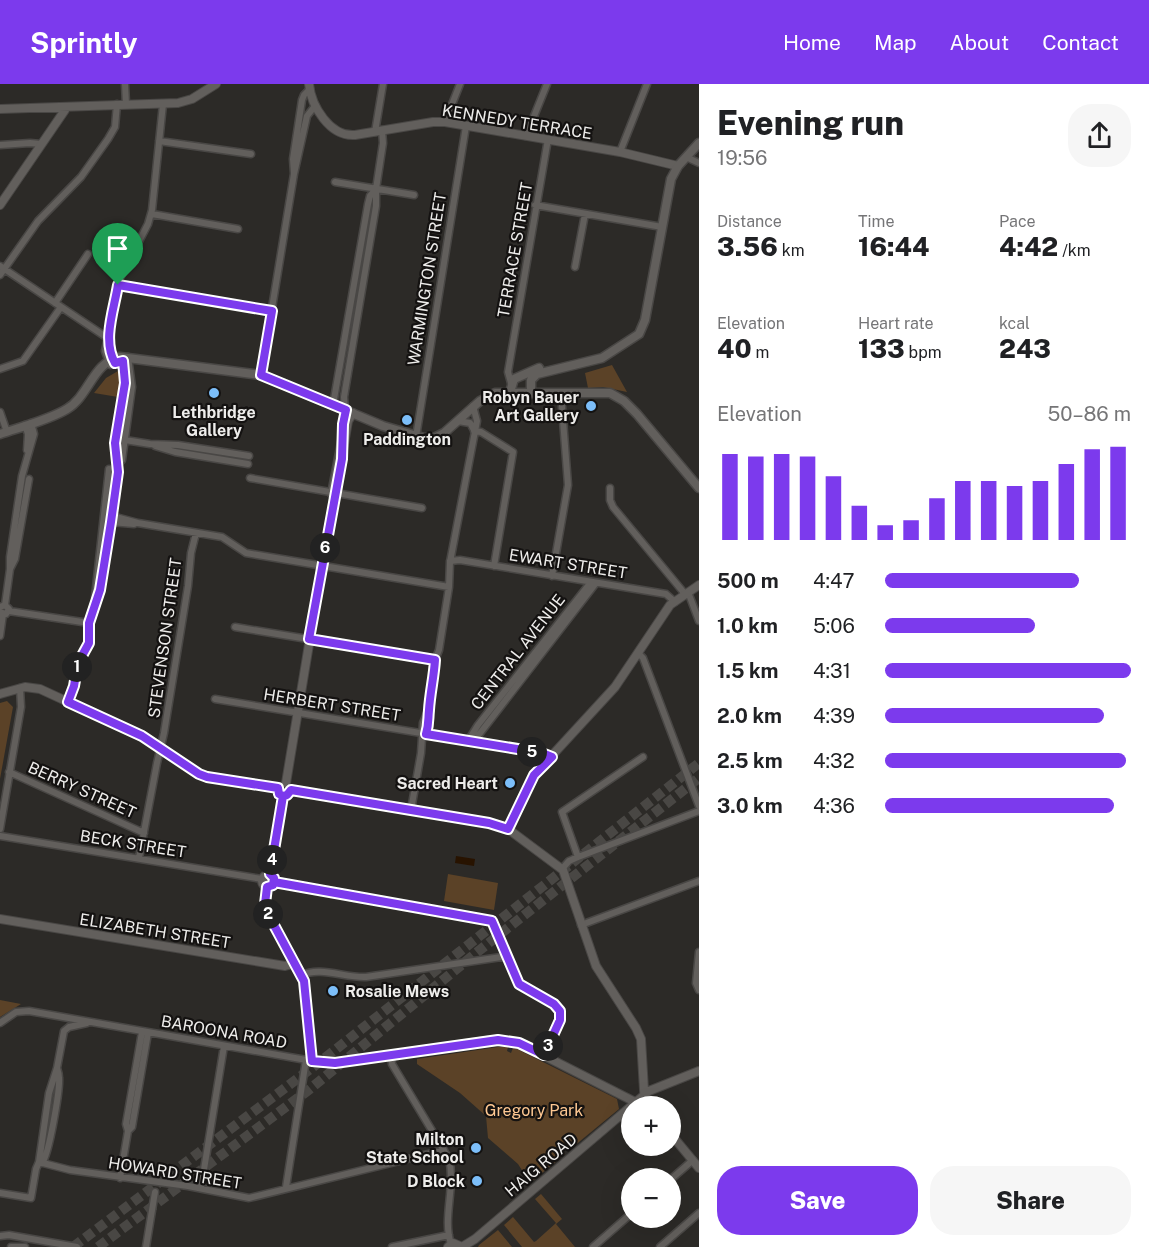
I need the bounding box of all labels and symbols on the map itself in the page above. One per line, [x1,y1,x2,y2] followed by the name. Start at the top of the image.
[441,101,593,143] street label: KENNEDY TERRACE
[494,180,536,319] street label: TERRACE STREET
[404,191,450,367] street label: WARMINGTON STREET
[92,223,143,285] pin
[207,386,221,400] marker: Lethbridge Gallery
[482,388,579,425] place label: Robyn Bauer Art Gallery
[584,399,598,413] marker: Robyn Bauer Art Gallery
[172,403,256,440] place label: Lethbridge Gallery
[400,413,414,427] marker: Paddington
[363,430,451,449] place label: Paddington
[310,533,340,563] pin: 6
[508,545,629,583] street label: EWART STREET
[144,556,186,719] street label: STEVENSON STREET
[467,590,569,714] street label: CENTRAL AVENUE
[62,652,92,682] pin: 1
[262,685,402,725] street label: HERBERT STREET
[517,737,547,767] pin: 5
[25,758,139,823] street label: BERRY STREET
[397,774,498,793] place label: Sacred Heart
[503,776,517,790] marker: Sacred Heart
[79,826,188,862] street label: BECK STREET
[257,845,287,875] pin: 4
[253,899,283,929] pin: 2
[78,910,232,952] street label: ELIZABETH STREET
[345,982,449,1001] place label: Rosalie Mews
[326,984,340,998] marker: Rosalie Mews
[159,1012,289,1052] street label: BAROONA ROAD
[533,1031,563,1061] pin: 3
[485,1101,583,1120] park label: Gregory Park
[501,1129,581,1201] street label: HAIG ROAD
[366,1130,464,1167] place label: Milton State School
[469,1141,483,1155] marker: Milton State School
[107,1153,244,1193] street label: HOWARD STREET
[407,1172,465,1191] place label: D Block
[470,1174,484,1188] marker: D Block

